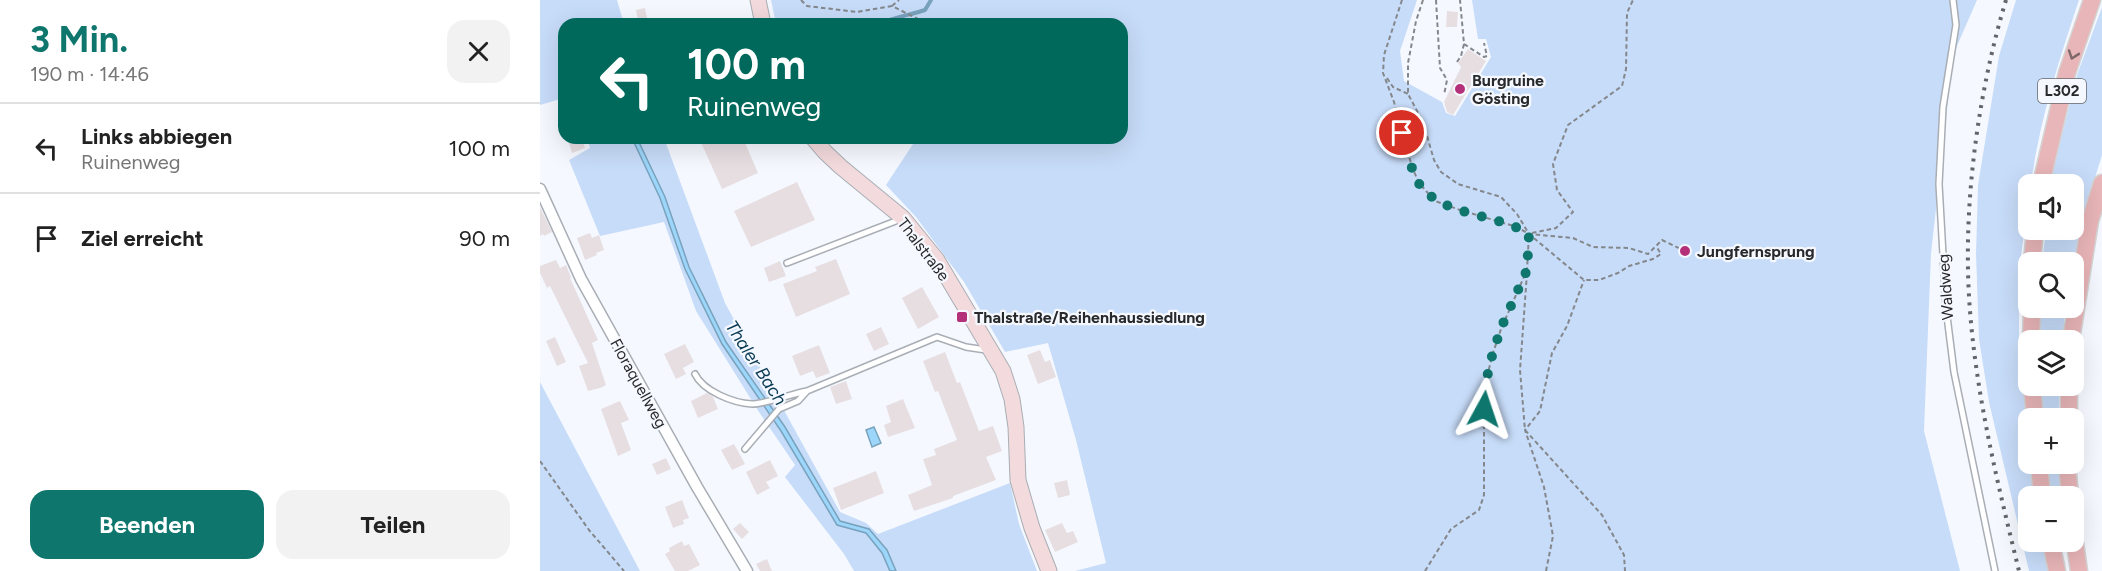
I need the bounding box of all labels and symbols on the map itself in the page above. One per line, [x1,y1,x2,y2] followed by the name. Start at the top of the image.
[2067,49,2080,60] one-way arrow
[1472,71,1544,108] place label: Burgruine Gösting
[2038,79,2086,103] road number: L302
[1453,82,1467,96] marker: Burgruine Gösting
[1376,107,1427,158] pin
[894,214,954,285] street label: Thalstraße
[1697,242,1815,261] place label: Jungfernsprung
[1678,244,1692,258] marker: Jungfernsprung
[1934,253,1957,321] street label: Waldweg
[974,308,1205,327] place label: Thalstraße/Reihenhaussiedlung
[955,310,969,324] marker: Thalstraße/Reihenhaussiedlung
[721,317,791,409] water label: Thaler Bach
[606,335,671,431] street label: Floraquellweg
[1452,377,1516,441] position arrow

